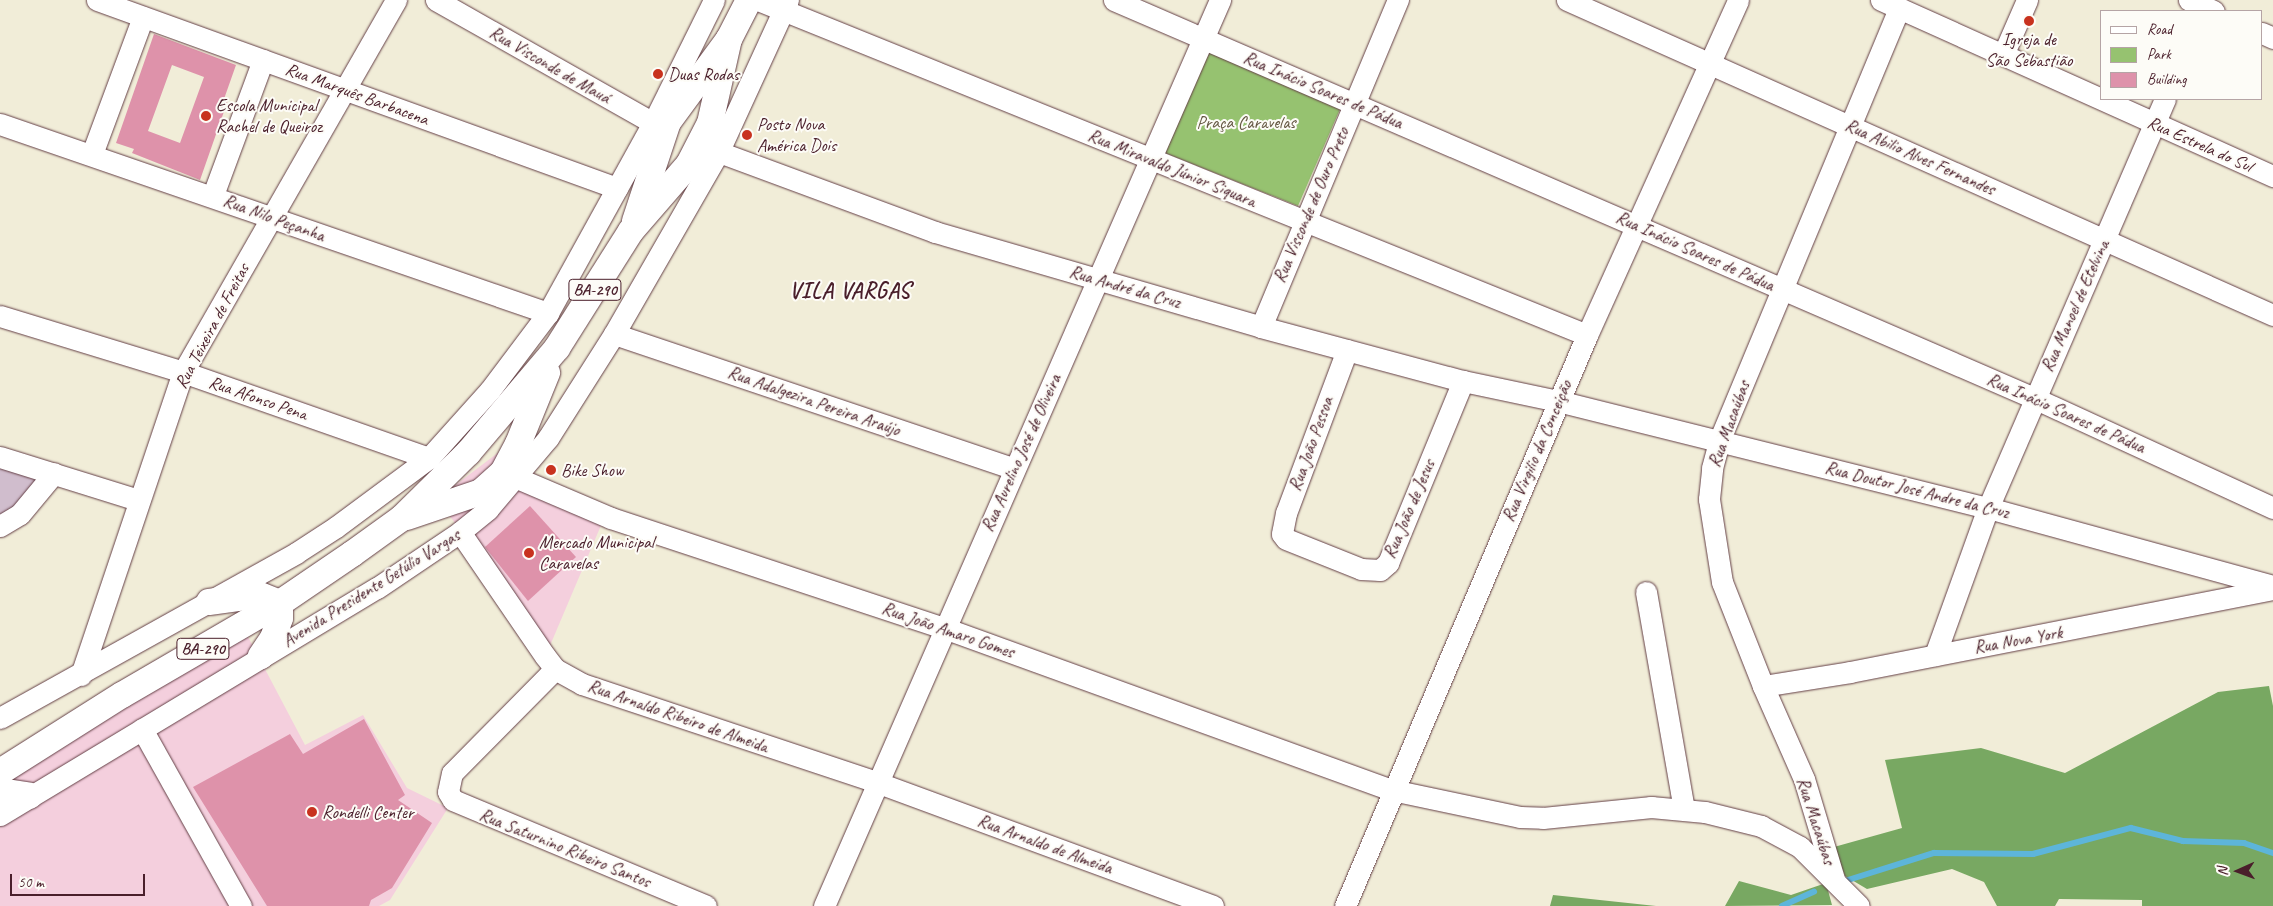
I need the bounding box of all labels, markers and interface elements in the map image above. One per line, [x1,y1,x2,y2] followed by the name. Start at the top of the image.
[2100,10,2263,100] legend
[2023,15,2035,27] marker: Igreja de São Sebastião
[2147,20,2172,39] text: Road
[486,22,614,108] street label: Rua Visconde de Mauá
[1986,29,2072,72] place label: Igreja de São Sebastião
[2147,45,2171,64] text: Park
[1241,47,1405,133] street label: Rua Inácio Soares de Pádua
[282,58,432,130] street label: Rua Marquês Barbacena
[668,63,739,85] place label: Duas Rodas
[652,68,664,80] marker: Duas Rodas
[2147,70,2186,89] text: Building
[216,95,322,138] place label: Escola Municipal Rachel de Queiroz
[200,110,212,122] marker: Escola Municipal Rachel de Queiroz
[1196,111,1296,133] park label: Praça Caravelas
[2144,111,2256,177] street label: Rua Estrela do Sul
[757,114,836,156] place label: Posto Nova América Dois
[1842,114,1998,200] street label: Rua Abilio Alves Fernandes
[1084,124,1260,212] street label: Rua Miravaldo Júnior Siquara
[1268,124,1354,286] street label: Rua Visconde de Ouro Preto
[741,129,753,141] marker: Posto Nova América Dois
[220,190,328,246] street label: Rua Nilo Peçanha
[1613,207,1777,295] street label: Rua Inácio Soares de Pádua
[2036,237,2114,375] street label: Rua Manoel de Etelvina
[170,260,254,392] street label: Rua Teixeira de Freitas
[1067,261,1183,313] street label: Rua André da Cruz
[568,276,622,304] road number: BA-290
[788,279,912,305] district label: VILA VARGAS
[724,361,904,441] street label: Rua Adalgezira Pereira Araújo
[1984,369,2148,457] street label: Rua Inácio Soares de Pádua
[206,371,310,425] street label: Rua Afonso Pena
[976,371,1066,535] street label: Rua Aurelino José de Oliveira
[1498,377,1576,525] street label: Rua Virgilio da Conceição
[1703,378,1755,470] street label: Rua Macaúbas
[1284,395,1338,493] street label: Rua João Pessoa
[1379,456,1439,562] street label: Rua João de Jesus
[1822,457,2012,523] street label: Rua Doutor José Andre da Cruz
[561,459,624,481] place label: Bike Show
[545,464,557,476] marker: Bike Show
[278,525,464,651] street label: Avenida Presidente Getúlio Vargas
[539,532,654,574] place label: Mercado Municipal Caravelas
[523,547,535,559] marker: Mercado Municipal Caravelas
[879,597,1017,663] street label: Rua João Amaro Gomes
[1972,622,2064,658] street label: Rua Nova York
[176,636,230,662] road number: BA-290
[584,675,772,757] street label: Rua Arnaldo Ribeiro de Almeida
[1792,775,1840,867] street label: Rua Macaúbas
[322,801,413,823] place label: Rondelli Center
[476,804,654,892] street label: Rua Saturnino Ribeiro Santos
[306,806,318,818] marker: Rondelli Center
[974,809,1116,879] street label: Rua Arnaldo de Almeida
[2213,846,2263,896] north arrow
[12,864,148,896] scale bar
[2214,867,2231,876] text: N
[18,873,44,892] text: 50 m

